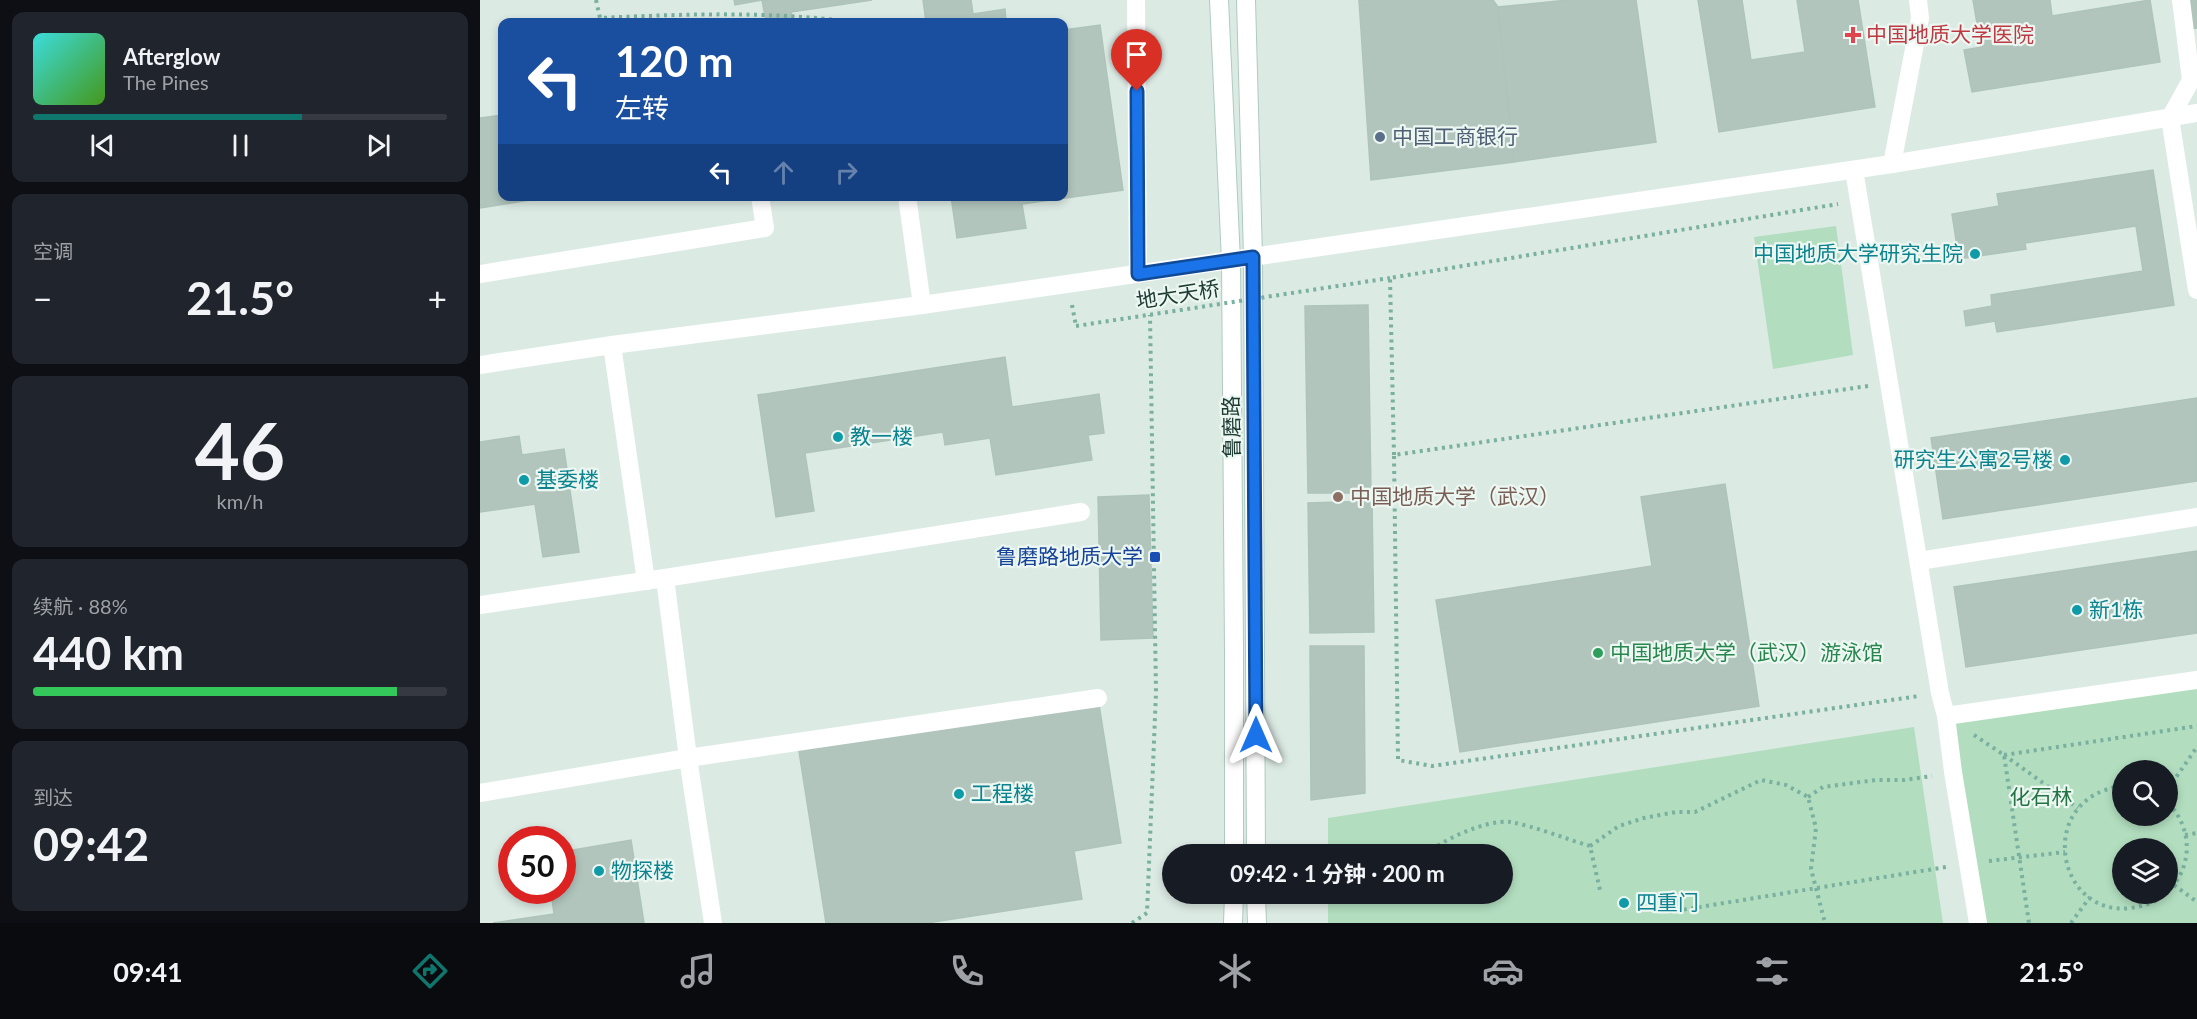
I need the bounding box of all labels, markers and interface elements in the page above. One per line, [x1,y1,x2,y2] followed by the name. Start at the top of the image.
[1866,21,2034,46] place label: 中国地质大学医院
[1844,26,1862,44] marker: 中国地质大学医院
[1111,29,1162,91] pin
[615,36,733,86] text: 120 m
[1120,38,1153,71] icon: arrive
[516,42,594,120] icon: left
[123,43,220,70] text: Afterglow
[123,70,209,94] text: The Pines
[615,91,669,124] text: 左转
[1392,123,1518,148] place label: 中国工商银行
[86,129,119,162] icon: previous
[224,129,257,162] icon: pause
[362,129,395,162] icon: next
[1373,130,1387,144] marker: 中国工商银行
[704,156,737,189] icon: left
[767,156,800,189] icon: ahead
[830,156,863,189] icon: right
[33,239,73,263] text: 空调
[1753,240,1963,265] place label: 中国地质大学研究生院
[1968,247,1982,261] marker: 中国地质大学研究生院
[186,271,294,325] text: 21.5°
[1134,275,1221,312] street label: 地大天桥
[33,278,52,318] text: −
[428,278,447,318] text: +
[1217,395,1244,459] street label: 鲁磨路
[195,403,285,497] text: 46
[850,423,913,448] place label: 教一楼
[831,430,845,444] marker: 教一楼
[1894,446,2053,471] place label: 研究生公寓2号楼
[2058,453,2072,467] marker: 研究生公寓2号楼
[536,466,599,491] place label: 基委楼
[517,473,531,487] marker: 基委楼
[1350,483,1560,508] place label: 中国地质大学（武汉）
[217,489,263,513] text: km/h
[1331,490,1345,504] marker: 中国地质大学（武汉）
[996,543,1143,568] place label: 鲁磨路地质大学
[1148,550,1162,564] marker: 鲁磨路地质大学
[33,594,128,618] text: 续航 · 88%
[2089,596,2143,621] place label: 新1栋
[2070,603,2084,617] marker: 新1栋
[33,626,184,680] text: 440 km
[1610,639,1883,664] place label: 中国地质大学（武汉）游泳馆
[1591,646,1605,660] marker: 中国地质大学（武汉）游泳馆
[1224,703,1288,767] position arrow
[2112,760,2178,904] map controls
[2112,760,2178,826] button: search
[971,780,1034,805] place label: 工程楼
[2010,783,2073,808] park label: 化石林
[33,785,73,809] text: 到达
[952,787,966,801] marker: 工程楼
[33,817,149,871] text: 09:42
[498,826,576,904] speed limit sign: 50
[2112,838,2178,904] button: layers
[611,857,674,882] place label: 物探楼
[1230,860,1445,887] text: 09:42 · 1 分钟 · 200 m
[592,864,606,878] marker: 物探楼
[1636,889,1699,914] place label: 四重门
[1617,896,1631,910] marker: 四重门
[409,950,451,992] icon: directions
[677,950,719,992] icon: music
[946,950,988,992] icon: phone
[1214,950,1256,992] icon: climate
[1482,950,1524,992] icon: car
[1751,950,1793,992] icon: filters
[113,955,183,988] text: 09:41
[2019,955,2084,988] text: 21.5°

